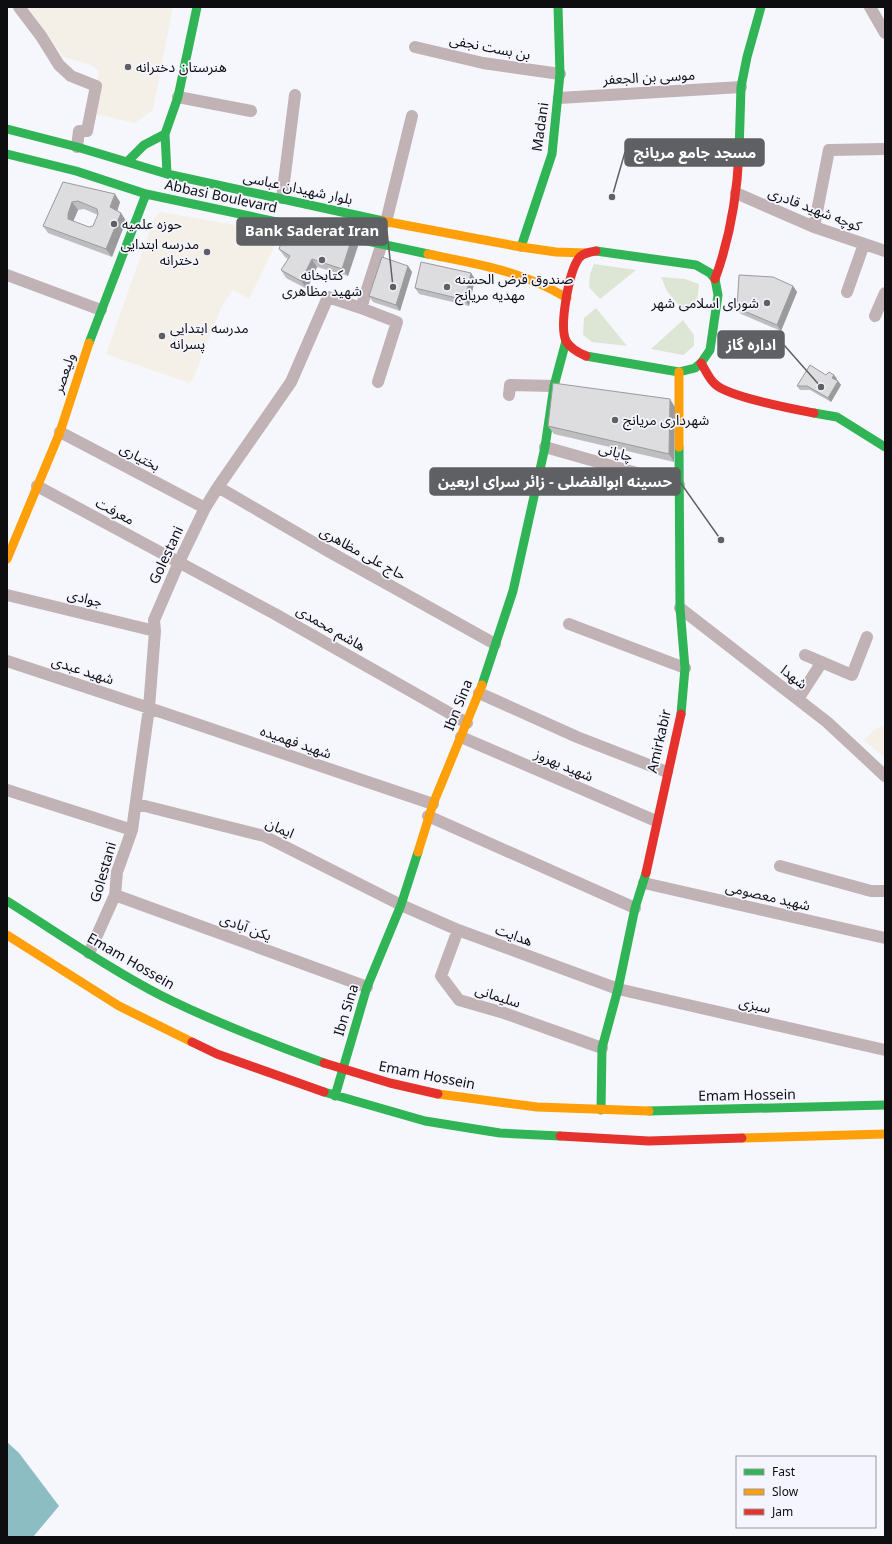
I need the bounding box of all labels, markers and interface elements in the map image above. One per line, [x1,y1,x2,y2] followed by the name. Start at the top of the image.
[448,29,532,64] street label: بن بست نجفی
[136,57,227,76] place label: هنرستان دخترانه
[123,62,133,72] marker: هنرستان دخترانه
[601,65,695,88] street label: موسی بن الجعفر
[527,101,552,153] street label: Madani
[625,139,764,166] callout: مسجد جامع مریانج
[634,142,756,164] text: مسجد جامع مریانج
[242,167,355,208] street label: بلوار شهیدان عباسی
[163,174,279,217] street label: Abbasi Boulevard
[766,182,865,236] street label: کوچه شهید قادری
[122,214,182,233] place label: حوزه علمیه
[237,218,387,245] callout: Bank Saderat Iran
[109,219,119,229] marker: حوزه علمیه
[245,220,379,240] text: Bank Saderat Iran
[120,234,199,269] place label: مدرسه ابتدایی دخترانه
[202,247,212,257] marker: مدرسه ابتدایی دخترانه
[317,255,327,265] marker: کتابخانه شهید مظاهری
[282,265,362,300] place label: کتابخانه شهید مظاهری
[455,269,574,306] place label: صندوق قرض الحسنه مهدیه مریانج
[442,282,452,292] marker: صندوق قرض الحسنه مهدیه مریانج
[650,293,759,312] place label: شورای اسلامی شهر
[762,298,772,308] marker: شورای اسلامی شهر
[170,318,249,354] place label: مدرسه ابتدایی پسرانه
[157,331,167,341] marker: مدرسه ابتدایی پسرانه
[718,331,784,358] callout: اداره گاز
[725,334,776,354] text: اداره گاز
[48,350,79,396] street label: ولیعصر
[623,410,709,431] place label: شهرداری مریانج
[610,415,620,425] marker: شهرداری مریانج
[117,438,164,475] street label: بختیاری
[597,438,635,466] street label: چایانی
[430,468,680,495] callout: حسینه ابوالفضلی - زائر سرای اربعین
[438,471,673,491] text: حسینه ابوالفضلی - زائر سرای اربعین
[93,492,138,529] street label: معرفت
[316,521,410,586] street label: حاج علی مظاهری
[144,523,187,587] street label: Golestani
[66,584,105,611] street label: جوادی
[292,600,369,657] street label: هاشم محمدی
[50,651,117,689] street label: شهید عبدی
[777,660,812,693] street label: شهدا
[439,676,476,733] street label: Ibn Sina
[642,707,675,775] street label: Amirkabir
[258,720,334,763] street label: شهید فهمیده
[531,743,597,785] street label: شهید بهروز
[263,813,297,842] street label: ایمان
[85,839,120,904] street label: Golestani
[724,877,812,915] street label: شهید معصومی
[218,908,275,945] street label: یکن آبادی
[493,919,535,950] street label: هدایت
[84,928,178,993] street label: Emam Hossein
[473,979,523,1012] street label: سلیمانی
[329,982,362,1038] street label: Ibn Sina
[737,992,773,1017] street label: سبزی
[377,1056,477,1093] street label: Emam Hossein
[698,1084,796,1105] street label: Emam Hossein
[736,1456,876,1528] legend
[772,1463,796,1480] text: Fast
[772,1483,799,1500] text: Slow
[771,1503,793,1520] text: Jam

